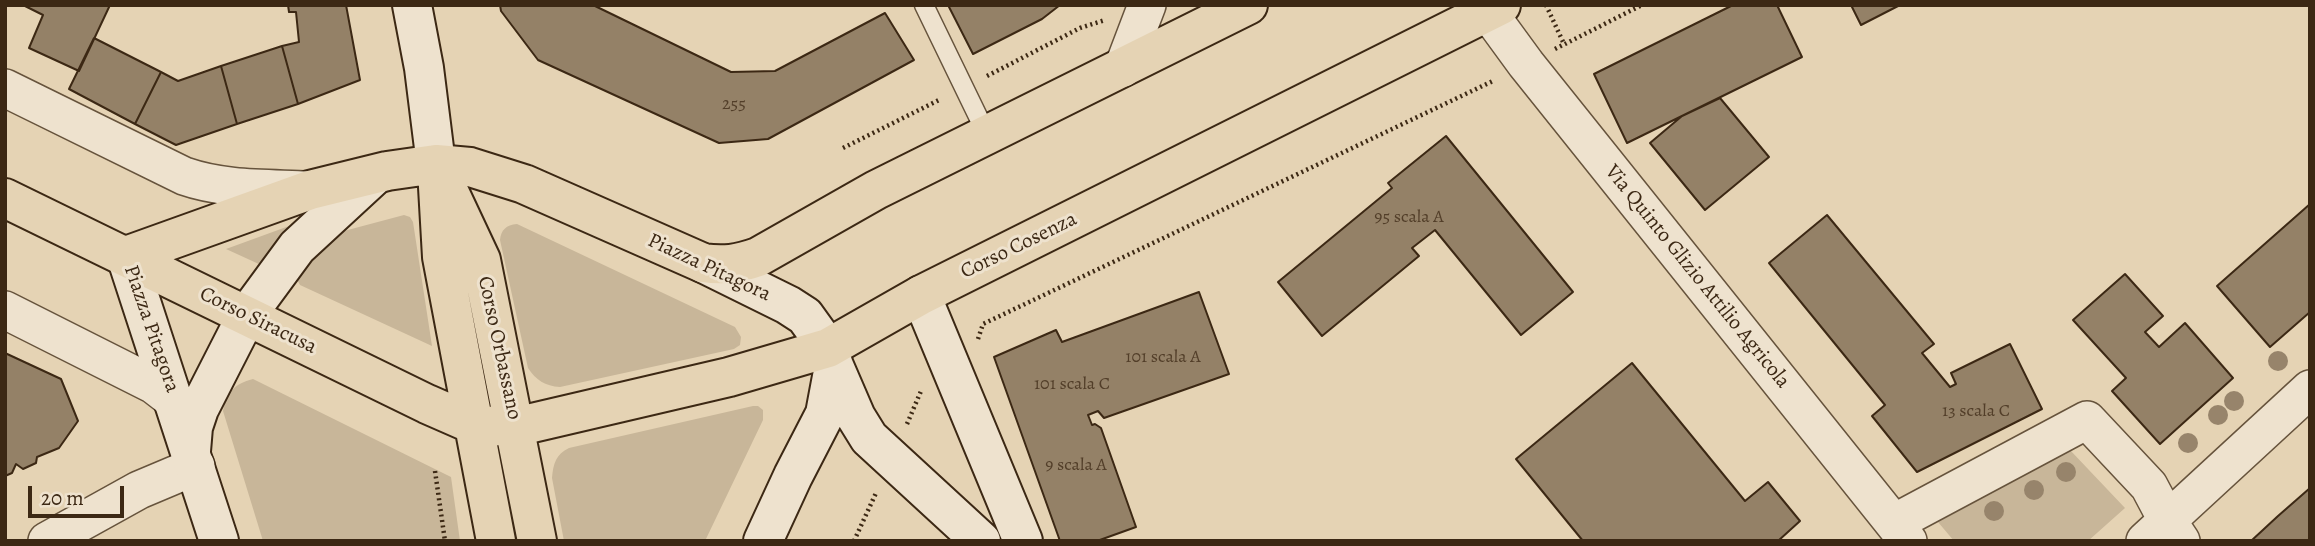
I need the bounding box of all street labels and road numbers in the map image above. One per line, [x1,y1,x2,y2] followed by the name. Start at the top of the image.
[1599,160,1795,394] street label: Via Quinto Glizio Attilio Agricola
[957,207,1081,285] street label: Corso Cosenza
[643,228,775,308] street label: Piazza Pitagora
[117,262,185,396] street label: Piazza Pitagora
[472,274,526,422] street label: Corso Orbassano
[195,282,321,360] street label: Corso Siracusa

